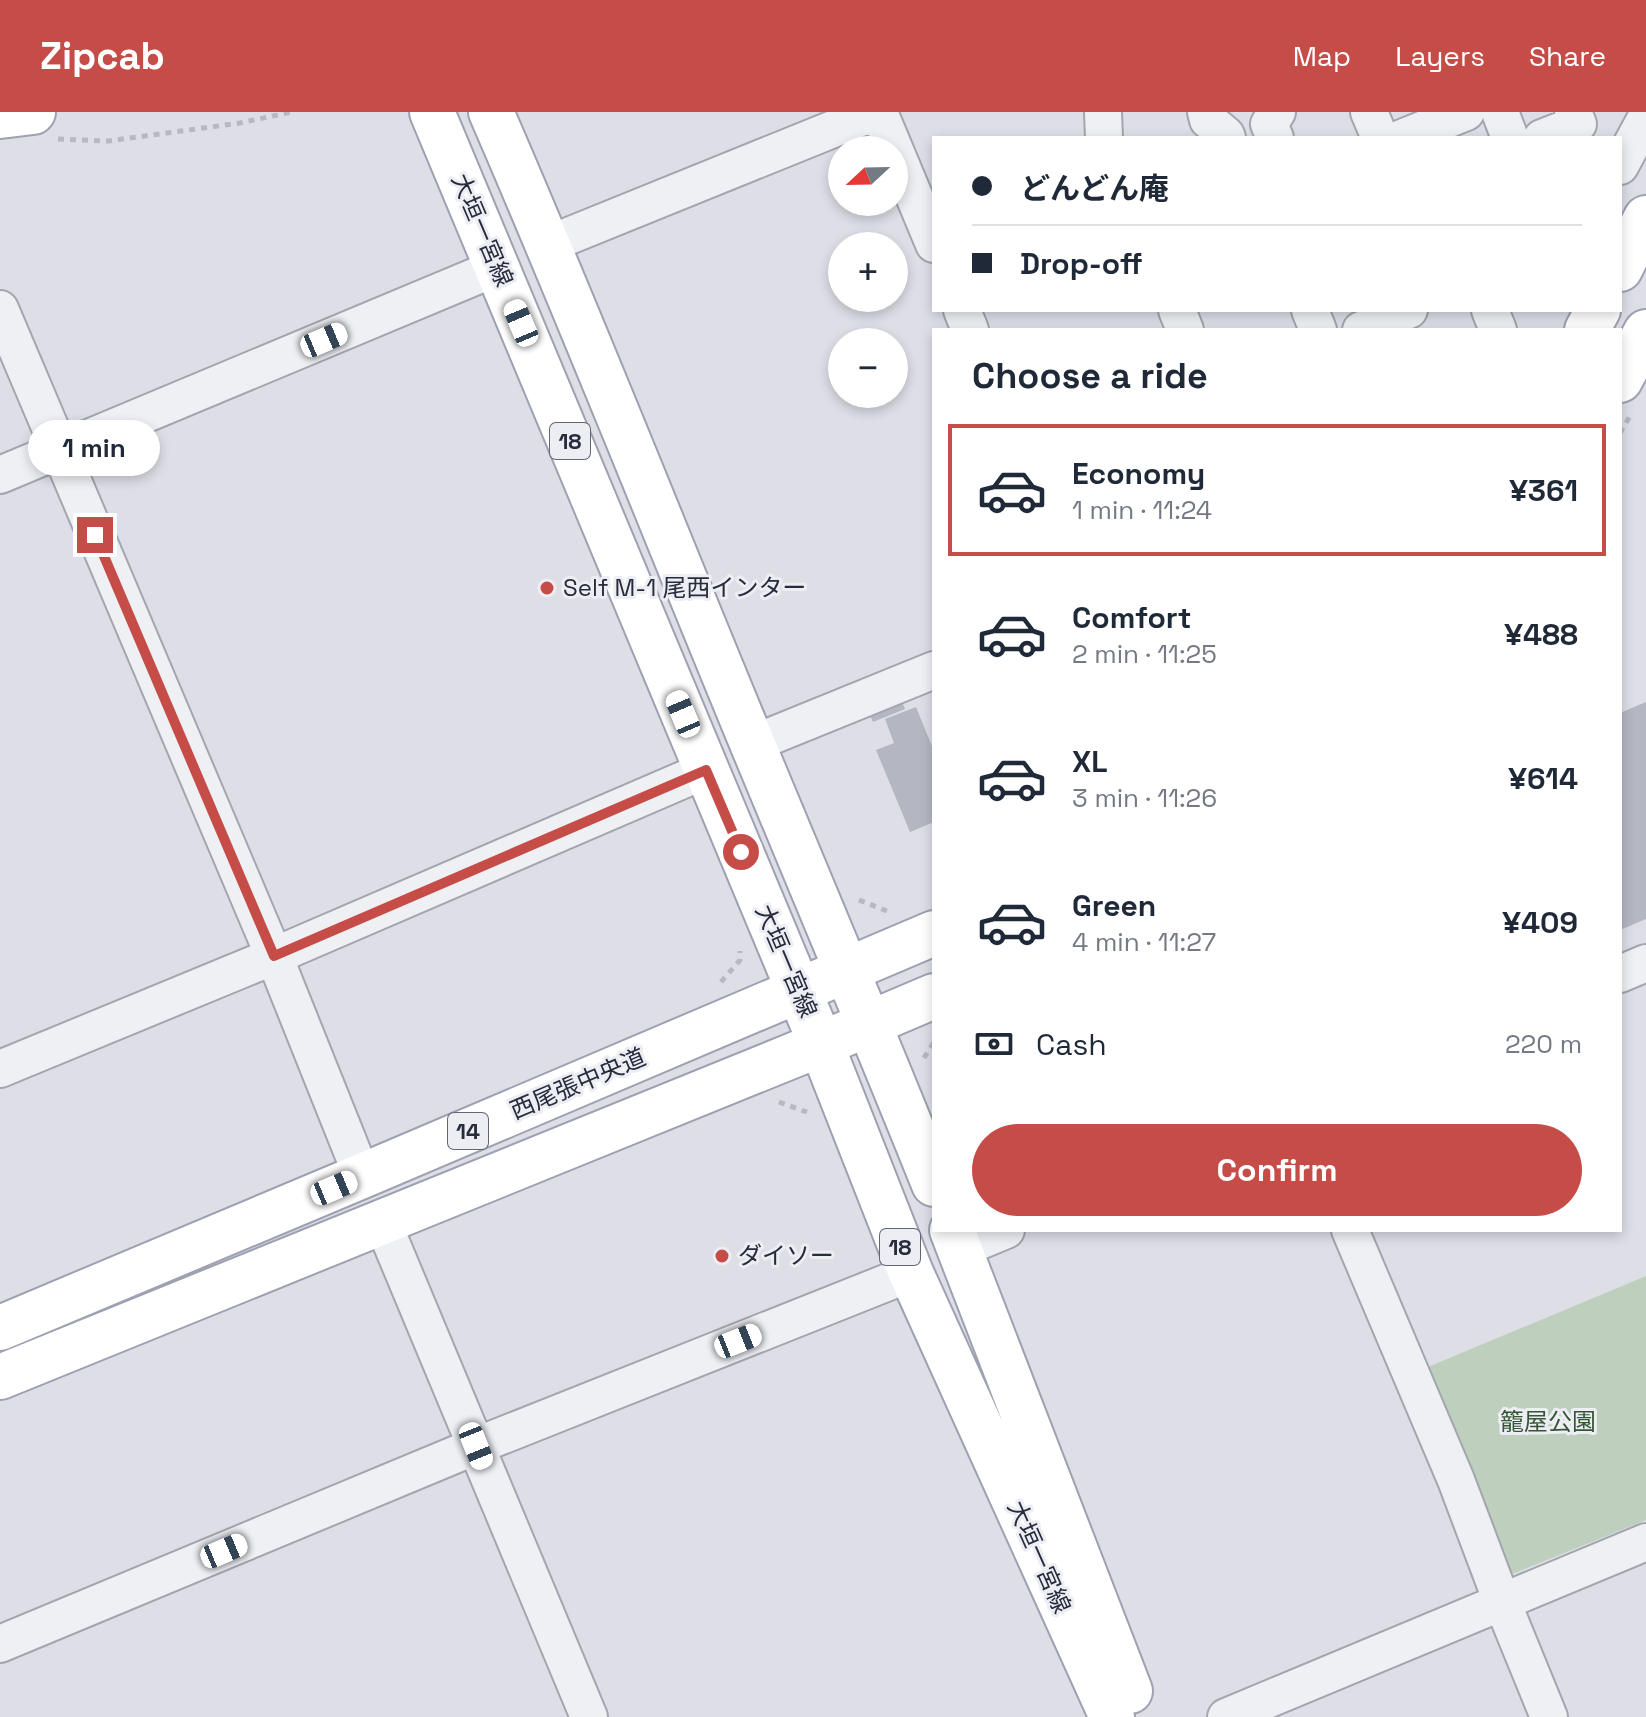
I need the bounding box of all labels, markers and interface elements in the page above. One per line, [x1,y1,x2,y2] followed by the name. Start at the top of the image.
[40,32,165,80] text: Zipcab
[1293,38,1351,74] text: Map
[1395,38,1485,74] text: Layers
[1529,38,1606,74] text: Share
[828,136,908,216] north arrow
[828,136,908,408] map controls
[445,169,520,291] street label: 大垣一宮線
[1020,169,1169,208] text: どんどん庵
[828,232,908,312] button: +
[1020,244,1143,283] text: Drop-off
[501,296,541,350] car
[297,320,351,360] car
[828,328,908,408] button: −
[972,353,1208,399] text: Choose a ride
[29,419,161,475] callout: 1 min
[550,423,590,459] road number: 18
[62,431,126,465] text: 1 min
[976,454,1048,526] icon: car
[1072,454,1205,493] text: Economy
[1509,471,1578,510] text: ¥361
[1072,493,1212,527] text: 1 min · 11:24
[77,517,113,553] route end
[563,572,806,603] place label: Self M-1 尾西インター
[538,579,556,597] marker: Self M-1 尾西インター
[976,598,1048,670] icon: car
[1072,598,1191,637] text: Comfort
[1504,615,1578,654] text: ¥488
[1072,637,1217,671] text: 2 min · 11:25
[663,687,703,741] car
[976,742,1048,814] icon: car
[1072,742,1108,781] text: XL
[1508,759,1578,798] text: ¥614
[1072,781,1217,815] text: 3 min · 11:26
[723,834,759,870] route start
[976,886,1048,958] icon: car
[1072,886,1156,925] text: Green
[749,900,824,1022] street label: 大垣一宮線
[1502,903,1578,942] text: ¥409
[1072,925,1216,959] text: 4 min · 11:27
[972,1022,1016,1066] icon: cash
[1036,1025,1107,1064] text: Cash
[1505,1027,1582,1061] text: 220 m
[505,1041,650,1126] street label: 西尾張中央道
[448,1113,488,1149] road number: 14
[972,1124,1582,1216] button: Confirm
[307,1168,361,1208] car
[880,1229,920,1265] road number: 18
[738,1240,834,1271] place label: ダイソー
[713,1247,731,1265] marker: ダイソー
[711,1321,765,1361] car
[1500,1406,1596,1437] park label: 籠屋公園
[456,1419,496,1473] car
[1001,1496,1078,1618] street label: 大垣一宮線
[197,1531,251,1571] car

